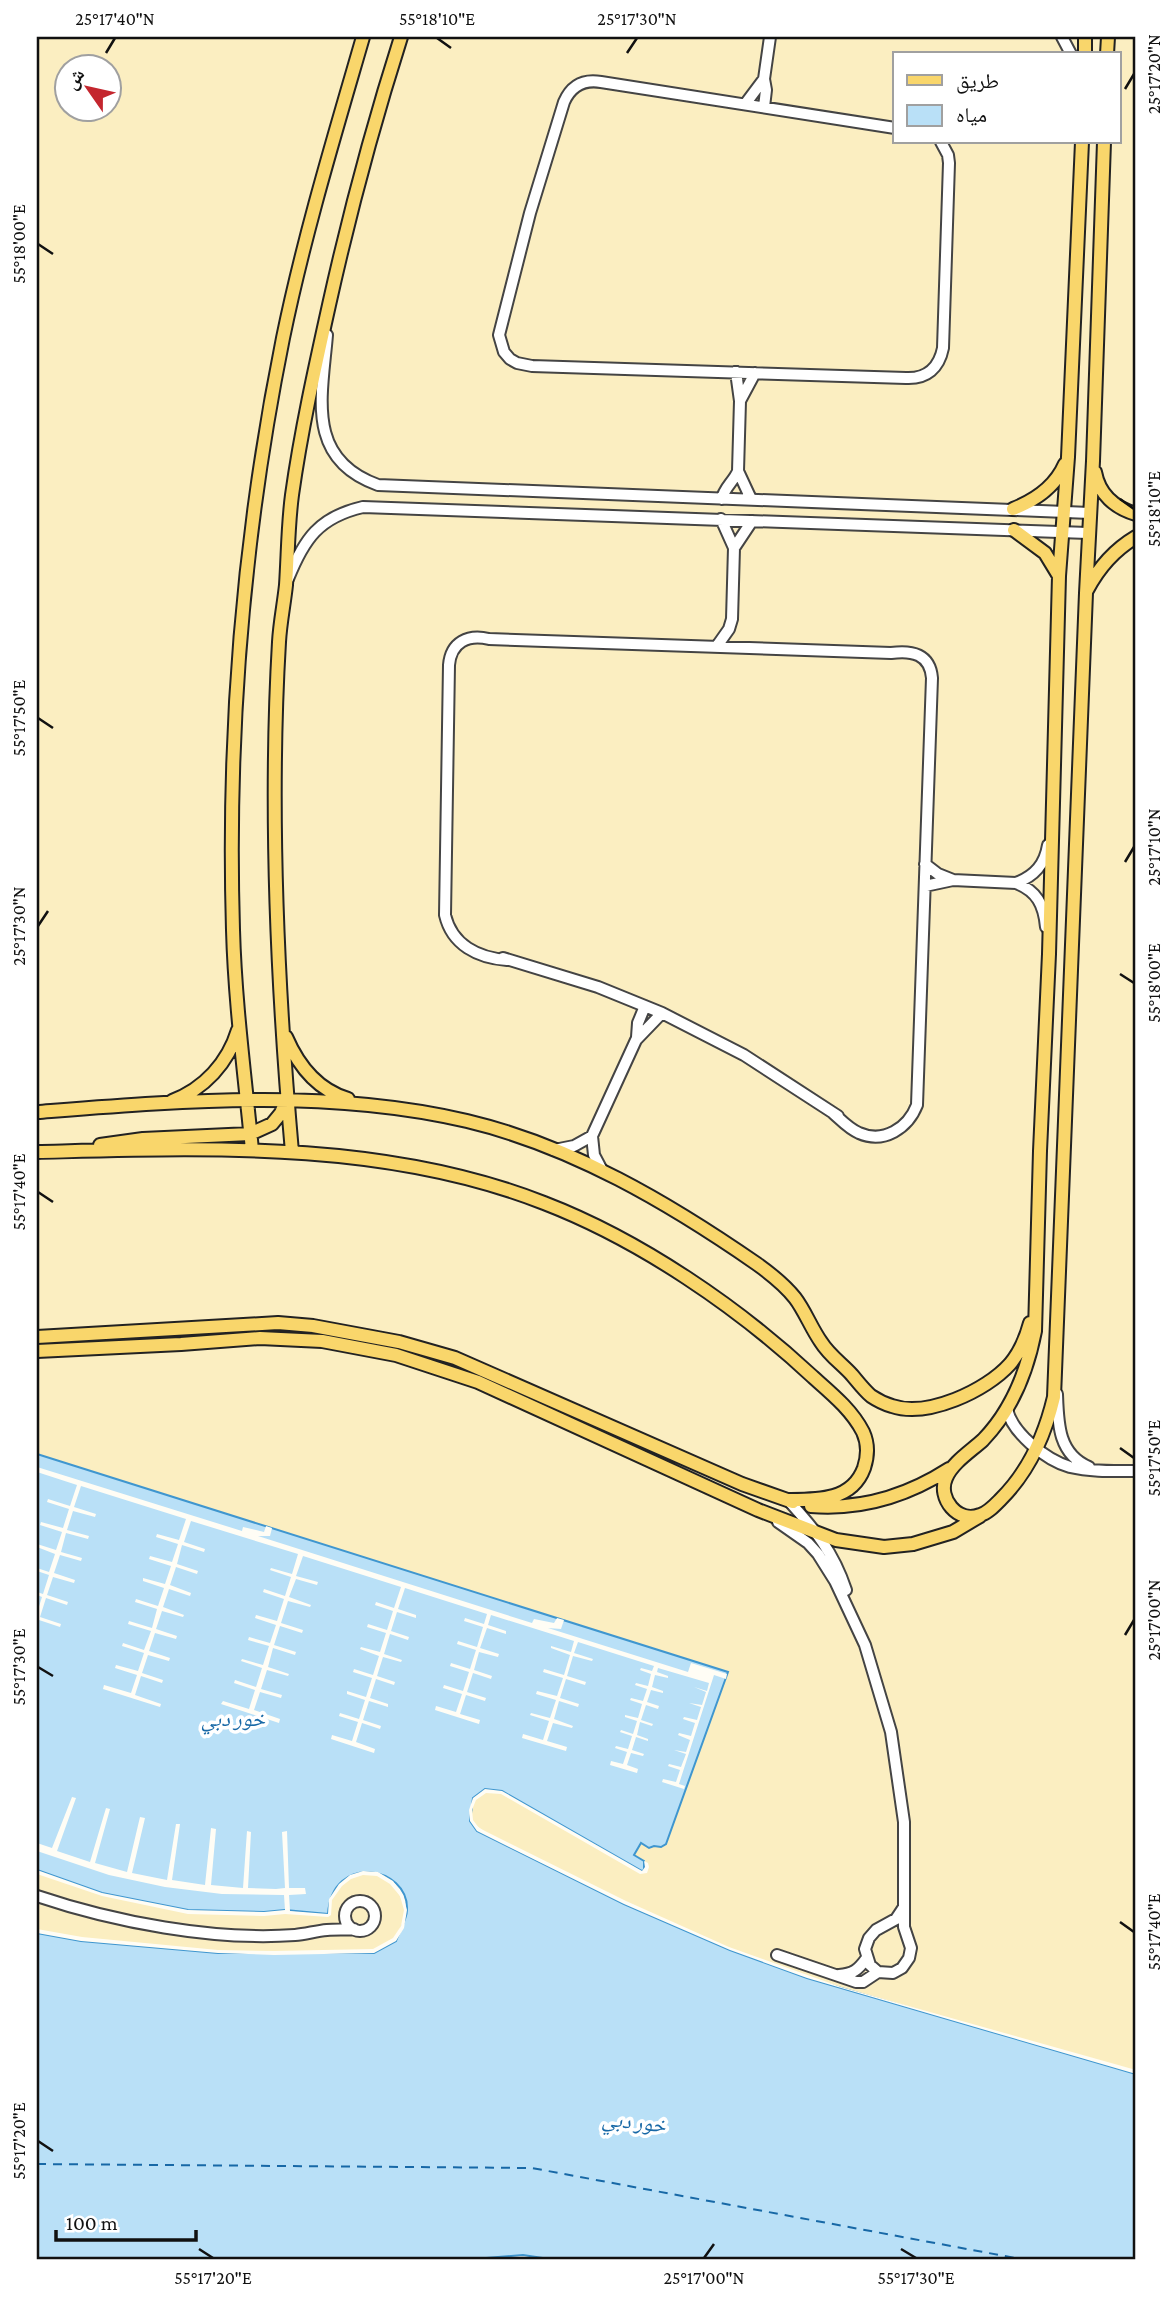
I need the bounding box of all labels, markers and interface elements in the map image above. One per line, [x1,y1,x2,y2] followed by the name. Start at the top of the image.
[75,9,155,29] text: 25°17'40"N
[399,9,475,29] text: 55°18'10"E
[597,9,677,29] text: 25°17'30"N
[1144,34,1164,114] text: 25°17'20"N
[52,52,122,122] north arrow
[893,52,1120,144] legend
[60,65,89,94] text: ش
[956,69,999,94] text: طريق
[956,103,987,127] text: مياه
[9,204,29,284] text: 55°18'00"E
[1144,471,1164,547] text: 55°18'10"E
[9,679,29,756] text: 55°17'50"E
[1144,808,1164,886] text: 25°17'10"N
[9,886,29,966] text: 25°17'30"N
[1144,943,1164,1023] text: 55°18'00"E
[9,1153,29,1231] text: 55°17'40"E
[1144,1419,1164,1496] text: 55°17'50"E
[1144,1579,1164,1660] text: 25°17'00"N
[9,1628,29,1706] text: 55°17'30"E
[201,1707,266,1735] water label: خور دبي
[1144,1893,1164,1971] text: 55°17'40"E
[9,2102,29,2180] text: 55°17'20"E
[600,2107,668,2142] water label: خور دبي
[56,2199,196,2243] scale bar
[66,2211,118,2235] text: 100 m
[174,2268,252,2288] text: 55°17'20"E
[664,2268,745,2288] text: 25°17'00"N
[877,2268,955,2288] text: 55°17'30"E

